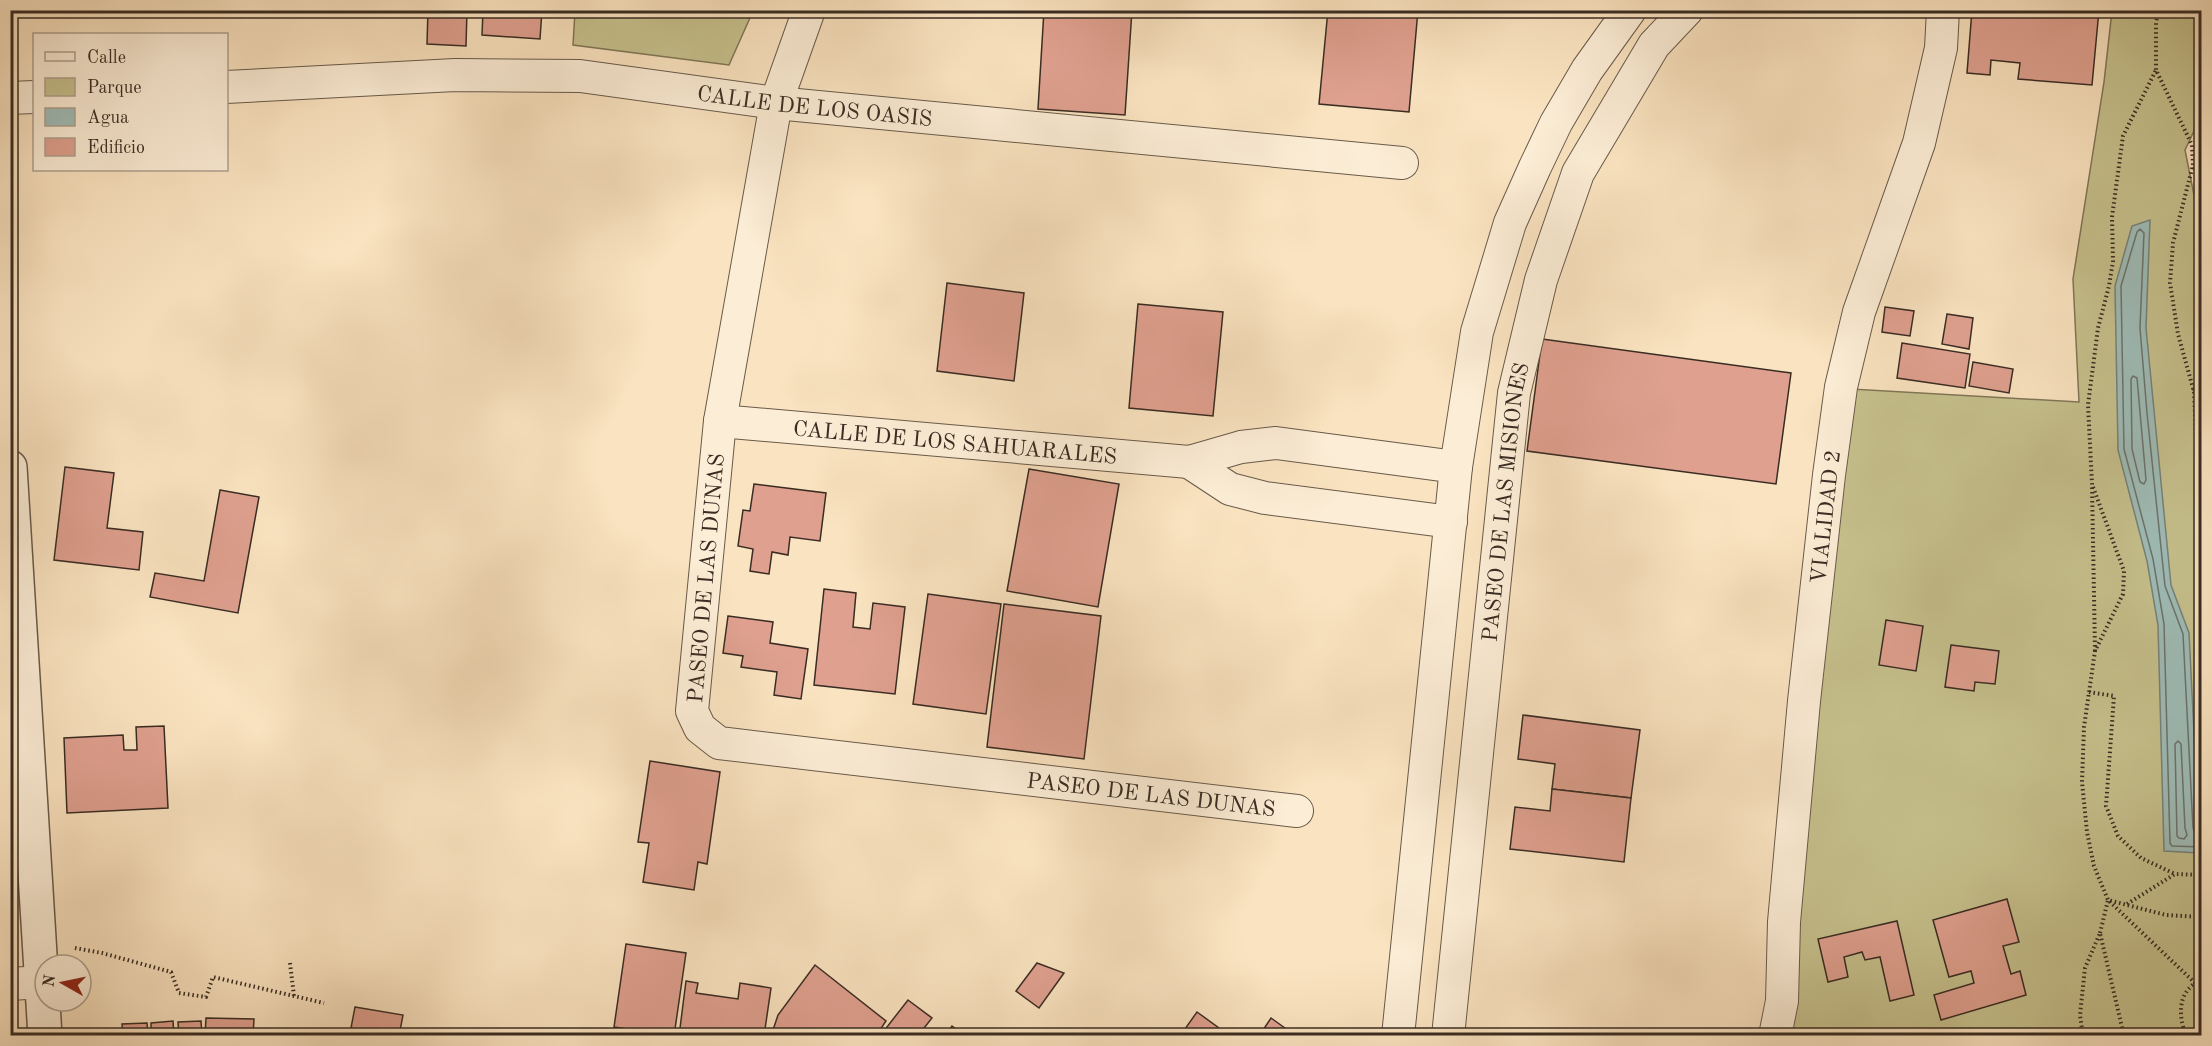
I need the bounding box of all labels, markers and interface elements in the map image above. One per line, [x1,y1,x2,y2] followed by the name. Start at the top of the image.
[33,33,228,171] legend
[87,49,126,67] text: Calle
[87,79,142,97] text: Parque
[695,83,933,131] street label: CALLE DE LOS OASIS
[87,109,129,127] text: Agua
[87,139,145,157] text: Edificio
[1480,361,1534,643] street label: PASEO DE LAS MISIONES
[792,418,1118,469] street label: CALLE DE LOS SAHUARALES
[1808,449,1845,585] street label: VIALIDAD 2
[685,452,729,704] street label: PASEO DE LAS DUNAS
[1025,770,1277,821] street label: PASEO DE LAS DUNAS
[33,953,93,1013] north arrow
[41,973,59,988] text: N

